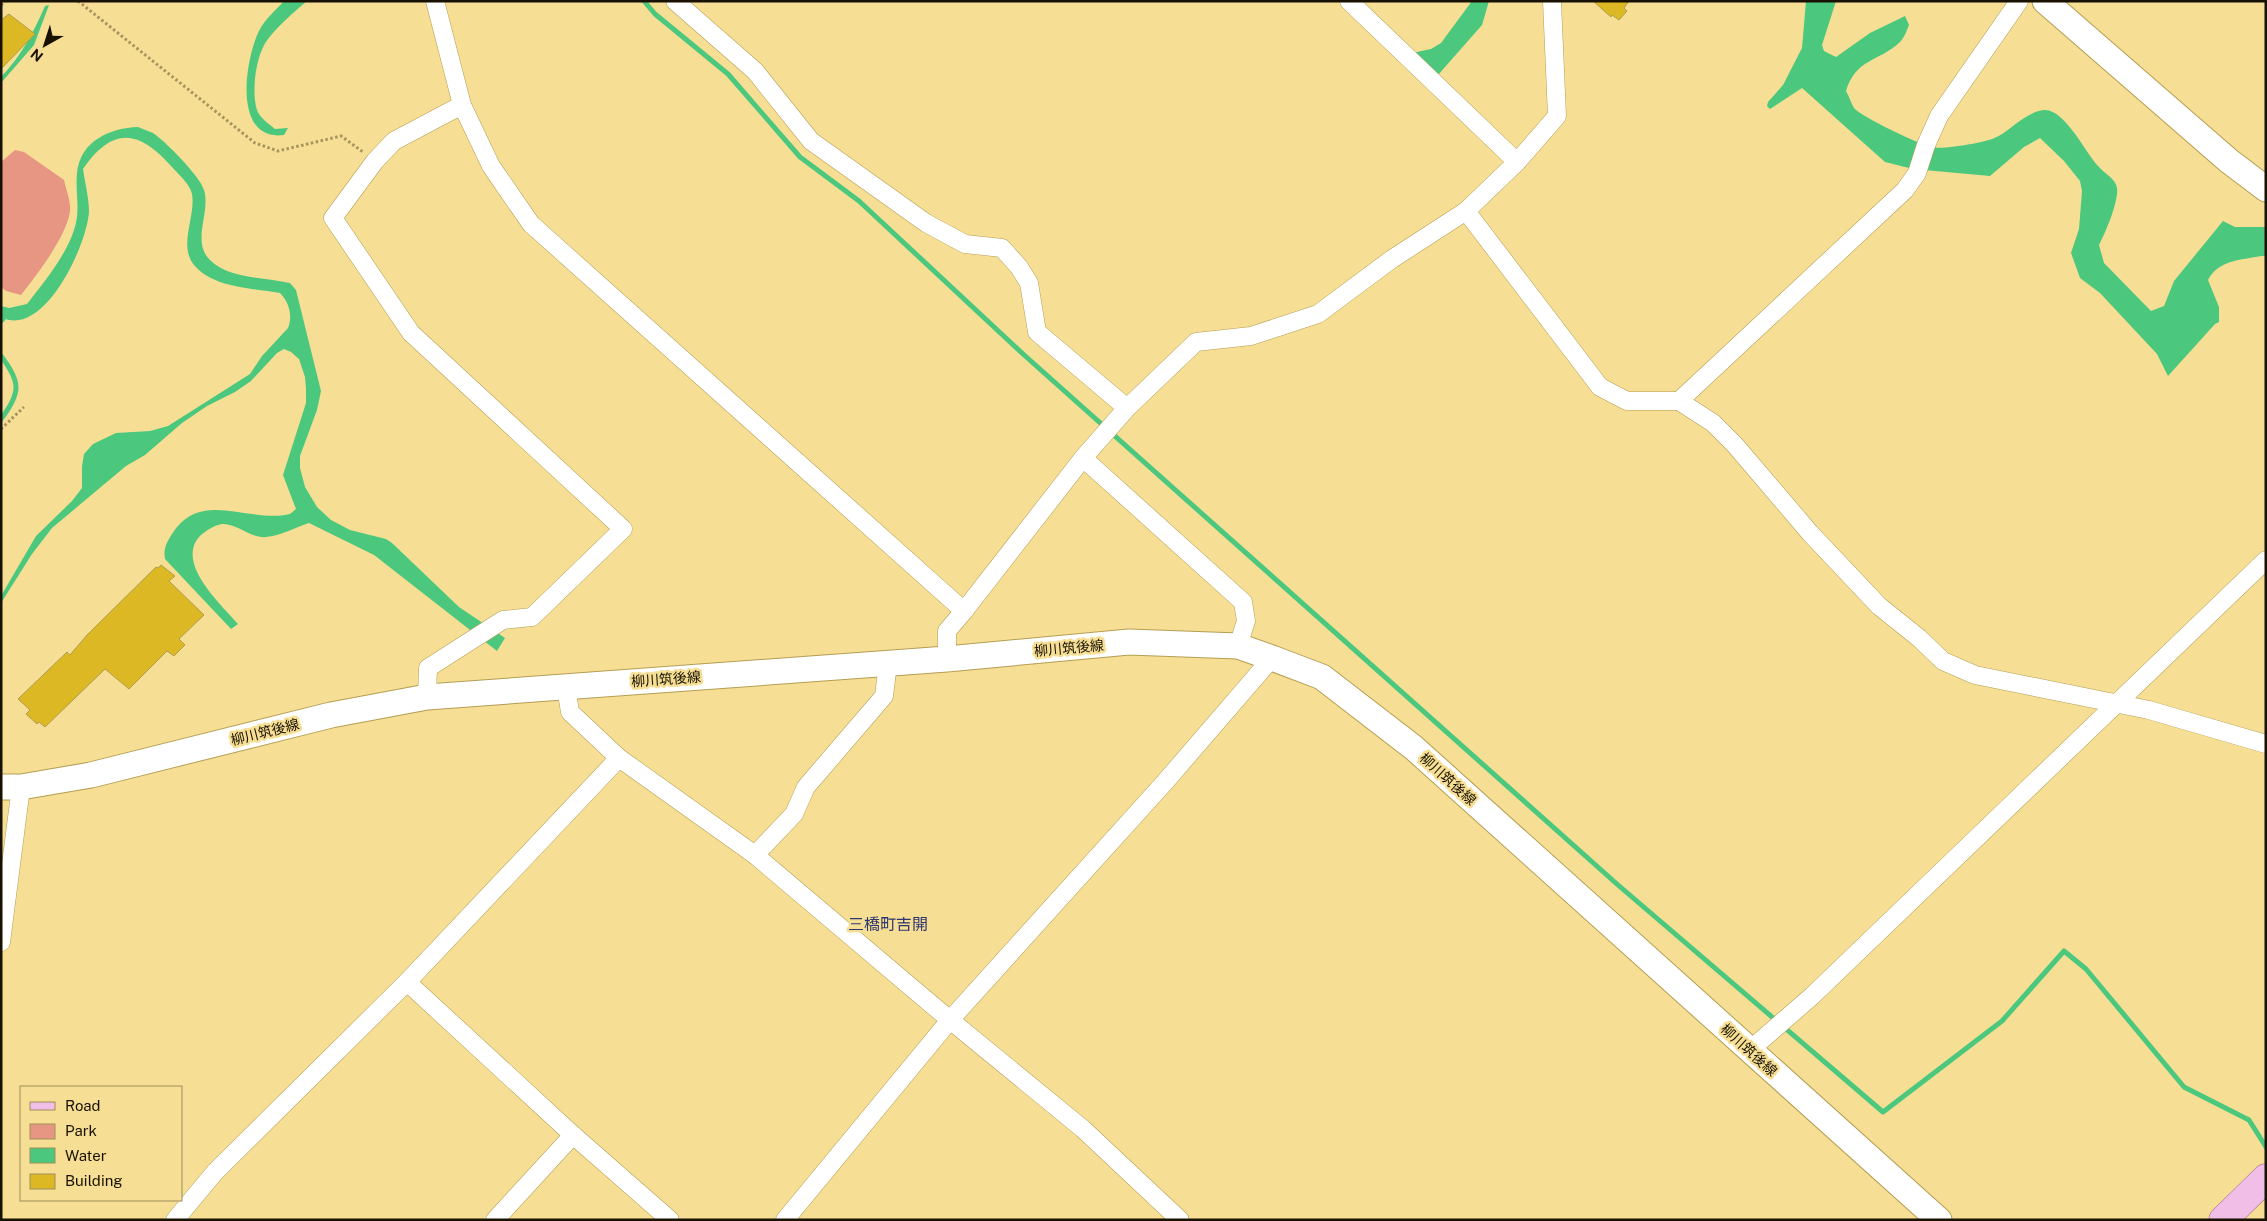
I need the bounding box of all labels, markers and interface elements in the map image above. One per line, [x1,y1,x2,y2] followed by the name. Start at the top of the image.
[20,20,70,70] north arrow
[28,45,46,65] text: N
[1033,637,1105,659] street label: 柳川筑後線
[631,669,701,689] street label: 柳川筑後線
[229,716,301,748] street label: 柳川筑後線
[1417,750,1479,808] street label: 柳川筑後線
[848,915,928,934] district label: 三橋町吉開
[1718,1021,1780,1079] street label: 柳川筑後線
[20,1086,182,1201] legend
[65,1097,101,1114] text: Road
[65,1122,97,1139] text: Park
[65,1147,107,1164] text: Water
[65,1172,123,1189] text: Building

